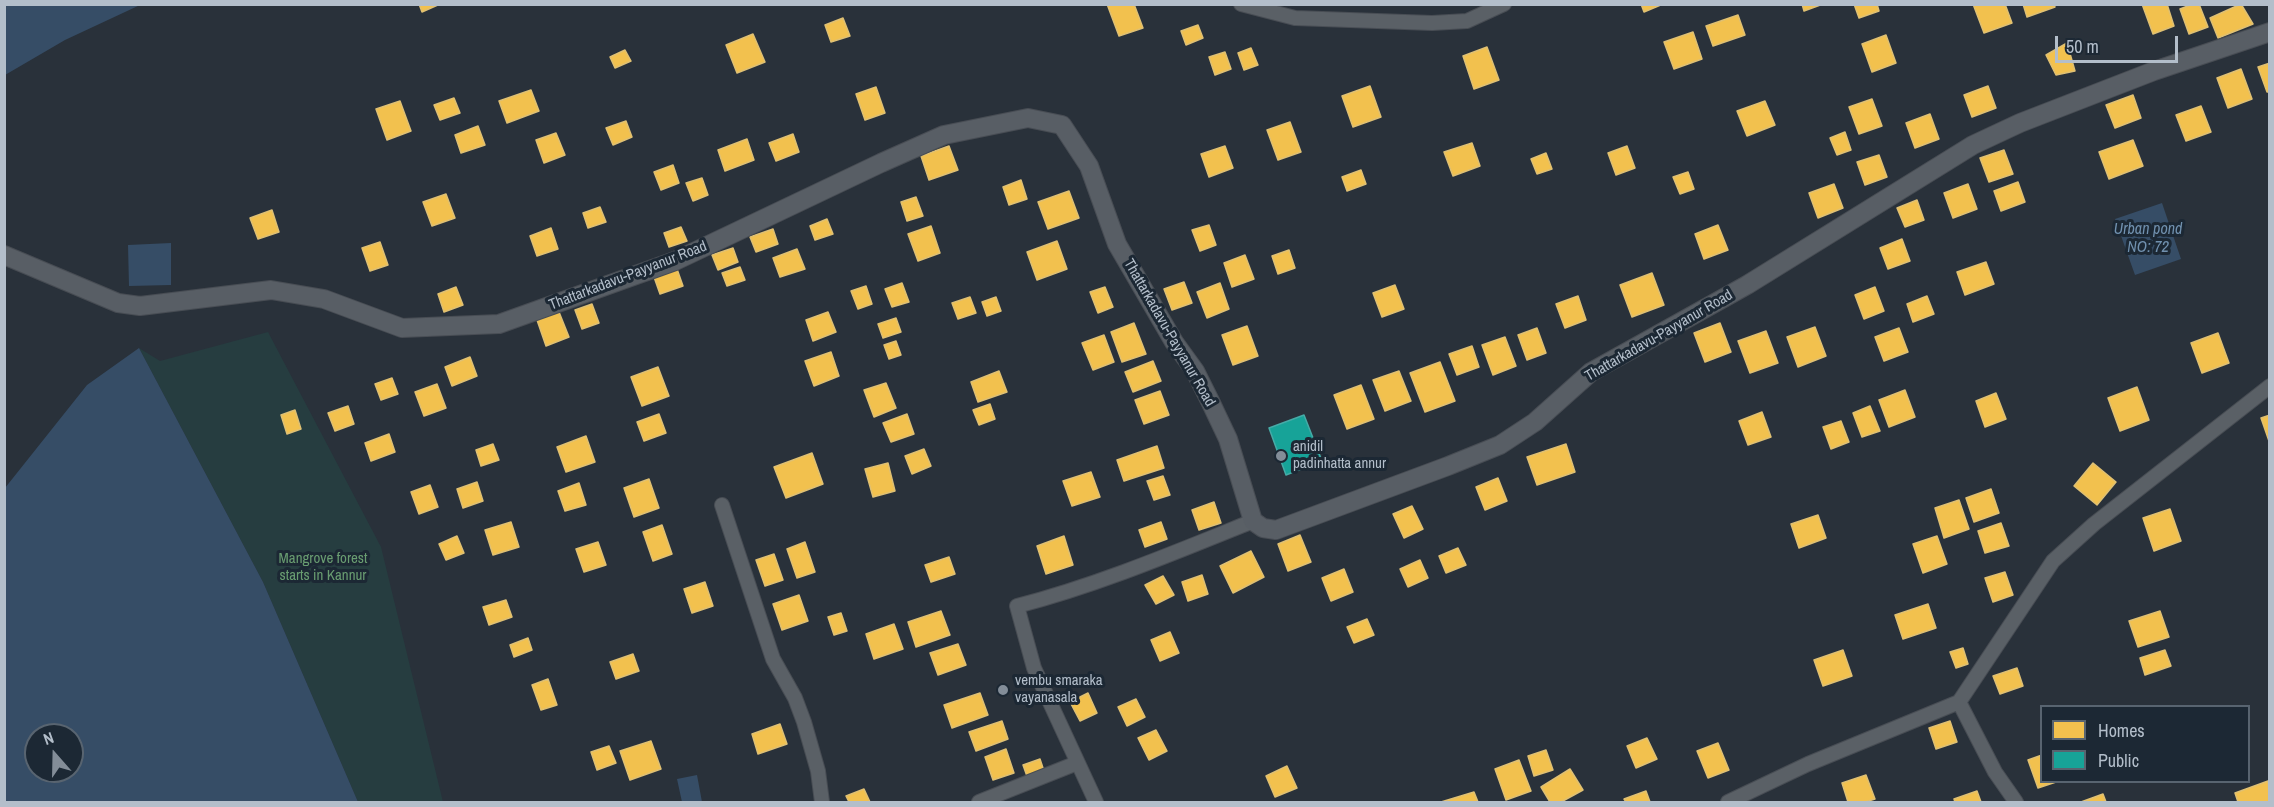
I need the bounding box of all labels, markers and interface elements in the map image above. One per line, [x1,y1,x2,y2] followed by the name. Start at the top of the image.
[2058,24,2181,62] scale bar
[2066,34,2099,59] text: 50 m
[2114,220,2182,258] water label: Urban pond NO: 72
[547,238,709,314] street label: Thattarkadavu-Payyanur Road
[1119,256,1219,410] street label: Thattarkadavu-Payyanur Road
[1582,286,1736,386] street label: Thattarkadavu-Payyanur Road
[1293,438,1386,473] place label: anidil padinhatta annur
[1274,449,1288,463] marker: anidil padinhatta annur
[279,550,367,585] park label: Mangrove forest starts in Kannur
[1015,672,1102,707] place label: vembu smaraka vayanasala
[996,683,1010,697] marker: vembu smaraka vayanasala
[2040,705,2250,783] legend
[2098,718,2145,743] text: Homes
[24,723,84,783] north arrow
[40,726,57,750] text: N
[2098,748,2139,773] text: Public

